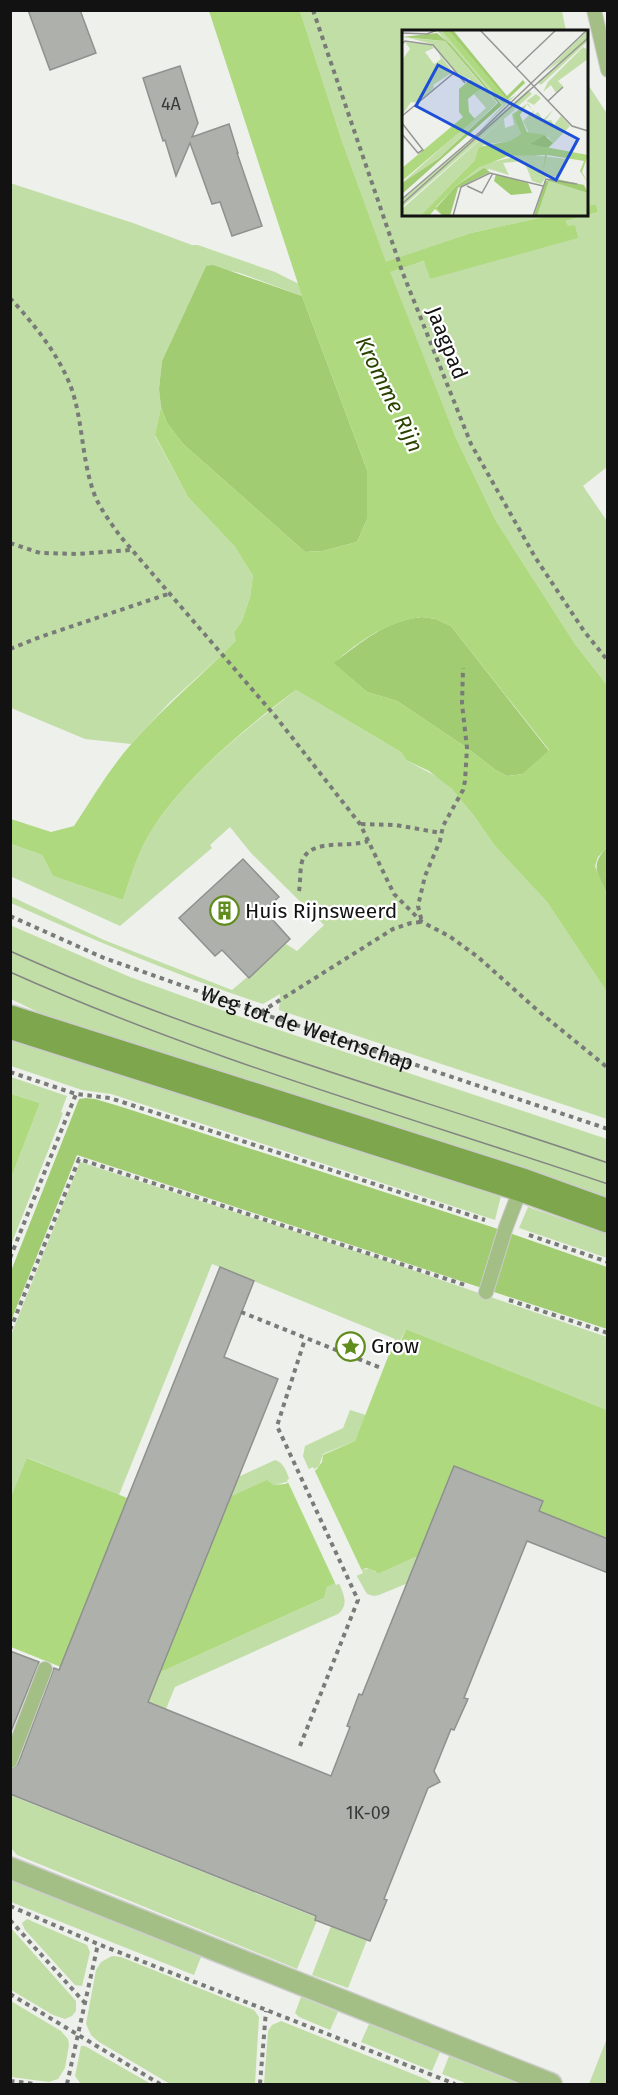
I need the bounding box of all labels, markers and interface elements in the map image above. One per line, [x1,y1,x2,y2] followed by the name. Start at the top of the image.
[402,30,588,216] inset map
[161,93,182,115] house number: 4A
[421,303,473,383] street label: Jaagpad
[350,332,429,457] water label: Kromme Rijn
[208,895,240,927] building icon: Huis Rijnsweerd
[245,898,397,924] place label: Huis Rijnsweerd
[197,980,417,1076] street label: Weg tot de Wetenschap
[334,1330,366,1362] place icon: Grow
[371,1333,419,1359] place label: Grow
[346,1802,390,1824] house number: 1K-09

